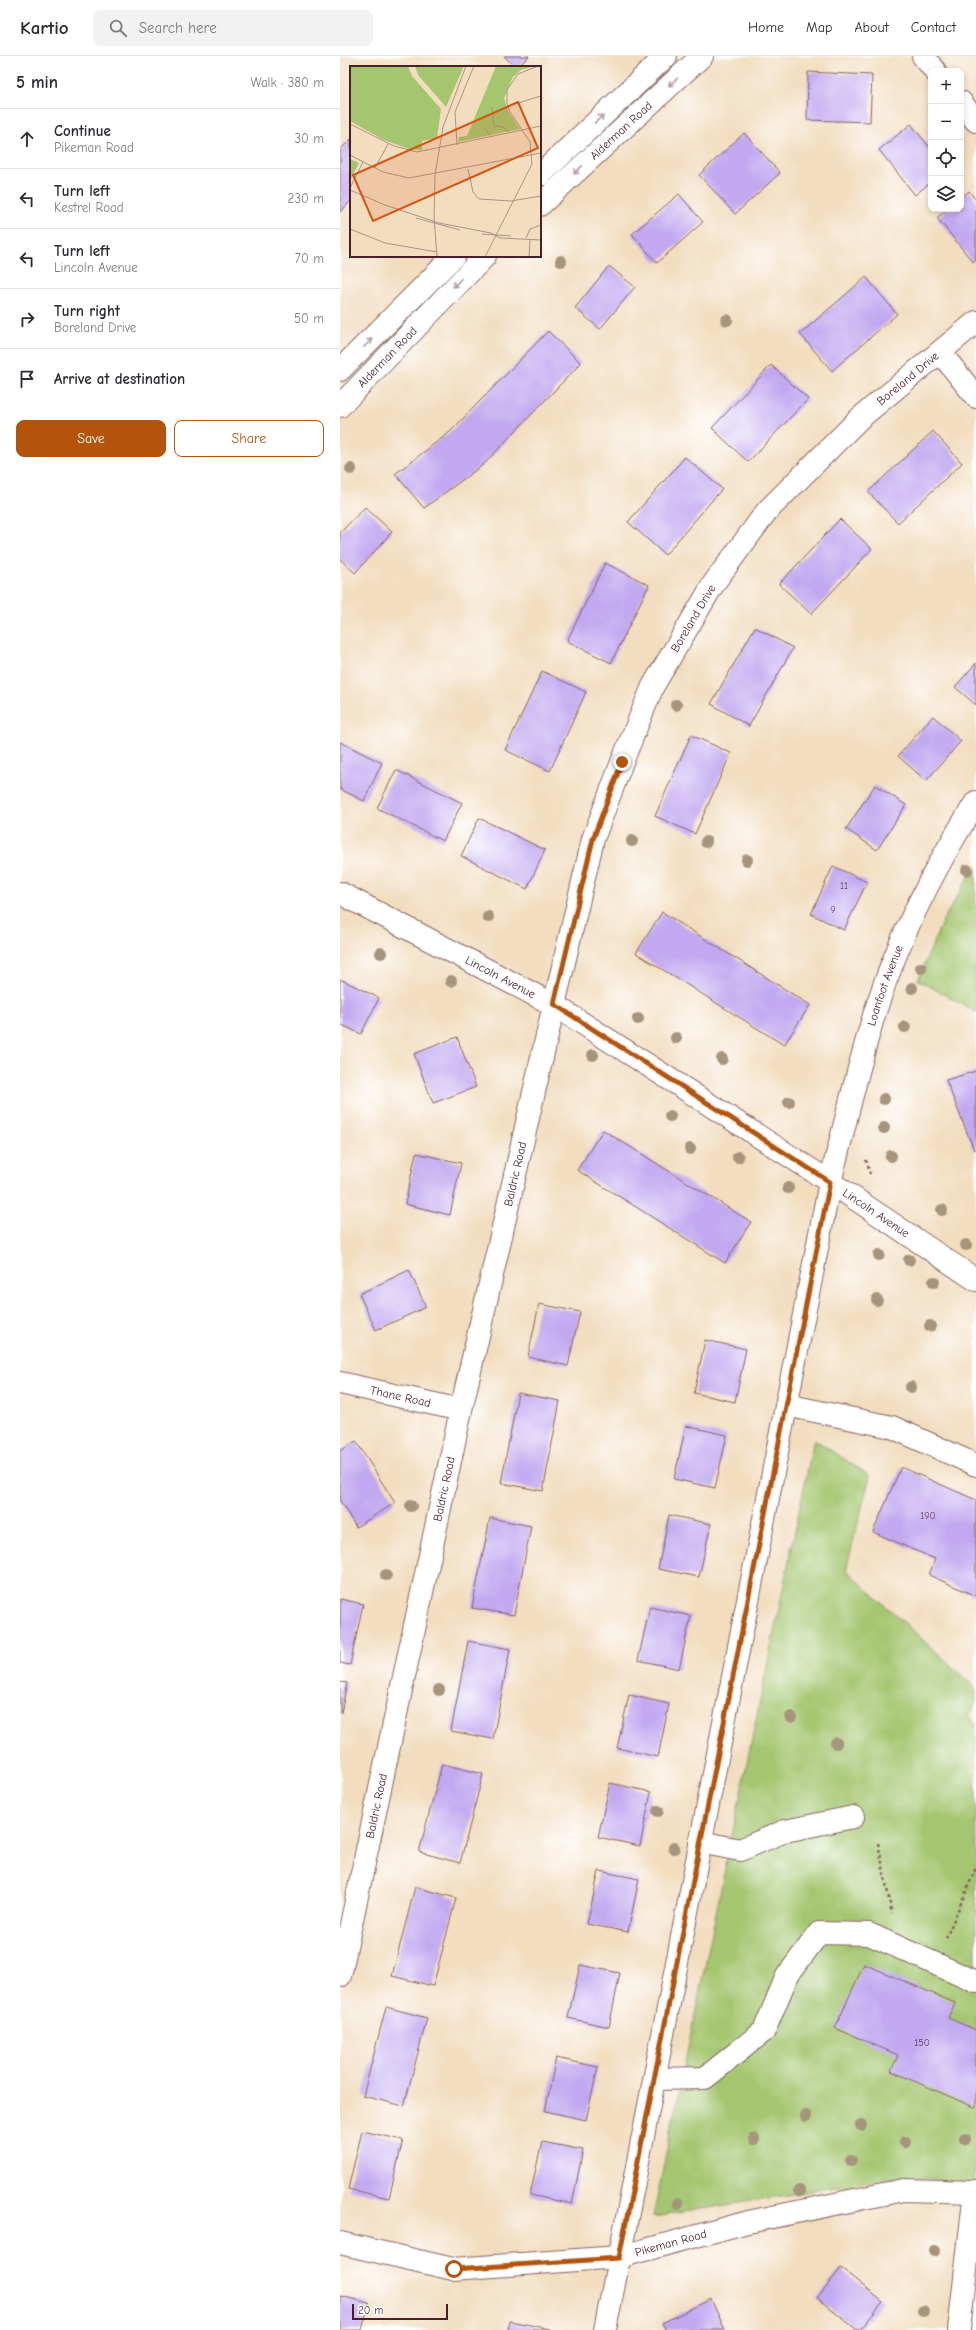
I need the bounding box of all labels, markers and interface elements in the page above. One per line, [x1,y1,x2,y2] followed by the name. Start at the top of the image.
[93,10,373,46] search box
[20,17,69,39] text: Kartio
[107,17,129,39] icon: search
[139,19,217,37] text: Search here
[748,19,784,36] text: Home
[806,19,832,36] text: Map
[854,19,889,36] text: About
[911,19,956,36] text: Contact
[350,66,541,257] inset map
[928,68,964,212] map controls
[928,68,964,104] button: +
[16,73,58,92] text: 5 min
[251,75,324,90] text: Walk · 380 m
[669,77,679,86] one-way arrow
[587,98,655,163] street label: Alderman Road
[928,104,964,140] button: −
[594,115,604,124] one-way arrow
[54,122,111,140] text: Continue
[16,128,38,150] icon: ahead
[294,131,324,146] text: 30 m
[54,140,134,155] text: Pikeman Road
[928,140,964,176] button: locate
[573,165,583,175] one-way arrow
[928,176,964,212] button: layers
[54,182,110,200] text: Turn left
[16,188,38,210] icon: left
[288,191,324,206] text: 230 m
[54,200,124,215] text: Kestrel Road
[54,242,110,260] text: Turn left
[16,248,38,270] icon: left
[295,251,324,266] text: 70 m
[54,260,138,275] text: Lincoln Avenue
[453,278,462,288] one-way arrow
[54,302,120,320] text: Turn right
[16,308,38,330] icon: right
[294,311,324,326] text: 50 m
[54,320,136,335] text: Boreland Drive
[355,324,420,391] street label: Alderman Road
[363,338,372,348] one-way arrow
[874,349,942,408] street label: Boreland Drive
[16,368,38,390] icon: arrive
[54,370,185,388] text: Arrive at destination
[16,420,166,457] button: Save
[174,420,324,457] button: Share
[668,582,719,655] street label: Boreland Drive
[613,753,631,771] route end
[840,880,848,892] house number: 11
[830,904,836,916] house number: 9
[864,943,906,1028] street label: Loanfoot Avenue
[463,953,538,1001] street label: Lincoln Avenue
[501,1140,529,1208] street label: Baldric Road
[840,1186,912,1240] street label: Lincoln Avenue
[369,1383,432,1410] street label: Thane Road
[430,1455,458,1523] street label: Baldric Road
[920,1510,936,1522] house number: 190
[363,1772,390,1840] street label: Baldric Road
[914,2037,930,2049] house number: 150
[633,2227,708,2259] street label: Pikeman Road
[445,2260,463,2278] route start
[352,2302,448,2321] scale bar
[358,2304,383,2317] text: 20 m

